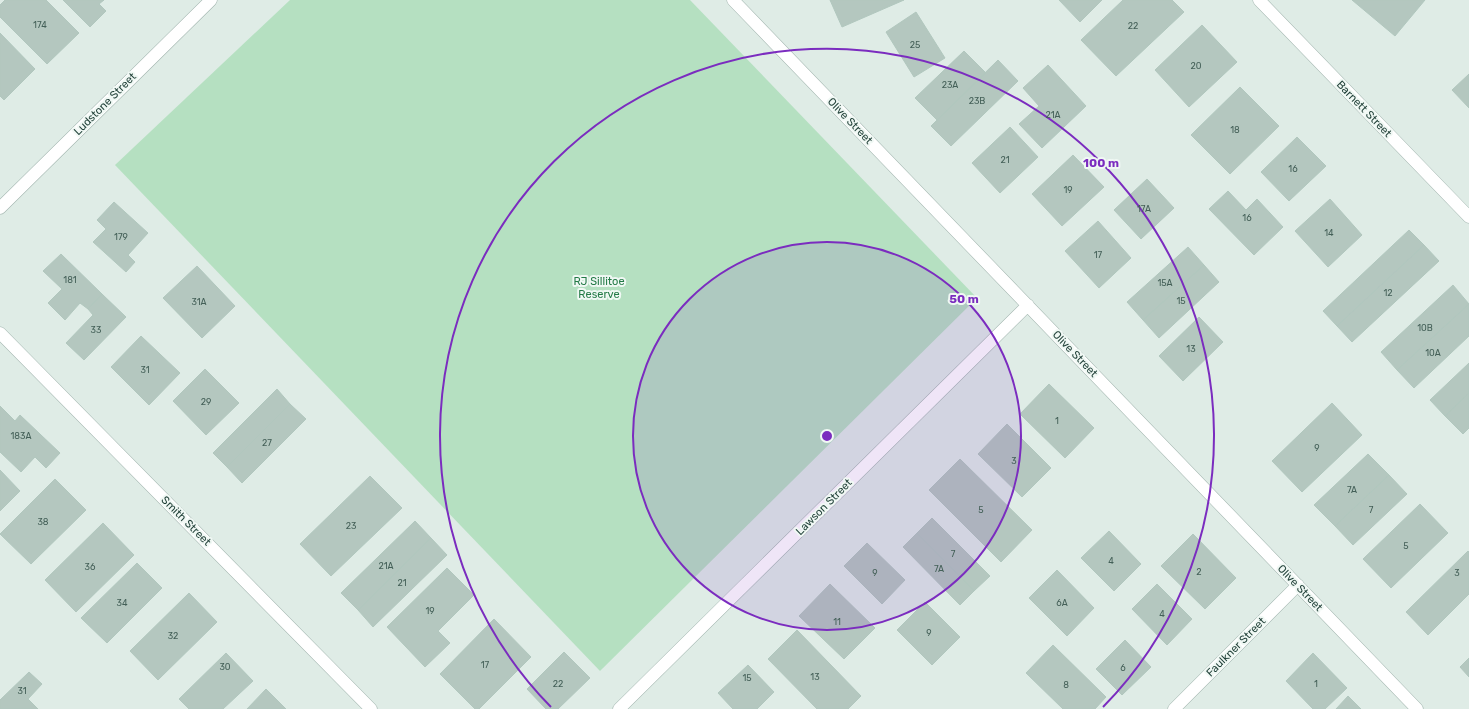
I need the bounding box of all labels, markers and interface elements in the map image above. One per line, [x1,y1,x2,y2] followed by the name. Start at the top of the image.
[33,20,47,30] house number: 174
[1128,21,1138,31] house number: 22
[910,40,920,50] house number: 25
[1191,61,1202,71] house number: 20
[71,70,139,138] street label: Ludstone Street
[1334,78,1395,140] street label: Barnett Street
[942,80,958,90] house number: 23A
[825,95,876,147] street label: Olive Street
[969,96,985,106] house number: 23B
[1045,110,1061,120] house number: 21A
[1230,125,1240,135] house number: 18
[1000,155,1010,165] house number: 21
[1083,156,1119,170] text: 100 m
[1288,164,1298,174] house number: 16
[1063,185,1073,195] house number: 19
[1137,204,1151,214] house number: 17A
[1242,213,1252,223] house number: 16
[1324,228,1334,238] house number: 14
[114,232,128,242] house number: 179
[1094,250,1103,260] house number: 17
[63,275,77,285] house number: 181
[573,275,625,301] park label: RJ Sillitoe Reserve
[1157,278,1173,288] house number: 15A
[1383,288,1393,298] house number: 12
[949,292,979,306] text: 50 m
[1176,296,1186,306] house number: 15
[191,297,207,307] house number: 31A
[1417,323,1433,333] house number: 10B
[91,325,101,335] house number: 33
[1050,328,1101,380] street label: Olive Street
[1186,344,1196,354] house number: 13
[1425,348,1441,358] house number: 10A
[140,365,150,375] house number: 31
[201,397,211,407] house number: 29
[1055,416,1059,426] house number: 1
[820,429,834,443] centre of rings
[10,431,32,441] house number: 183A
[262,438,272,448] house number: 27
[1314,443,1320,453] house number: 9
[1011,456,1017,466] house number: 3
[793,476,855,538] street label: Lawson Street
[1347,485,1357,495] house number: 7A
[159,494,214,549] street label: Smith Street
[978,505,984,515] house number: 5
[1369,505,1374,515] house number: 7
[37,517,49,527] house number: 38
[346,521,356,531] house number: 23
[1403,541,1409,551] house number: 5
[951,549,956,559] house number: 7
[1108,556,1114,566] house number: 4
[378,561,394,571] house number: 21A
[85,562,96,572] house number: 36
[1275,562,1326,614] street label: Olive Street
[934,564,944,574] house number: 7A
[1196,567,1202,577] house number: 2
[872,568,878,578] house number: 9
[1454,568,1460,578] house number: 3
[397,578,407,588] house number: 21
[117,598,128,608] house number: 34
[1056,598,1068,608] house number: 6A
[425,606,435,616] house number: 19
[1159,609,1165,619] house number: 4
[1204,614,1269,679] street label: Faulkner Street
[833,617,841,627] house number: 11
[926,628,932,638] house number: 9
[168,631,178,641] house number: 32
[481,660,490,670] house number: 17
[219,662,231,672] house number: 30
[1120,663,1126,673] house number: 6
[810,672,820,682] house number: 13
[742,673,752,683] house number: 15
[553,679,563,689] house number: 22
[1314,679,1318,689] house number: 1
[1063,680,1069,690] house number: 8
[17,686,27,696] house number: 31

